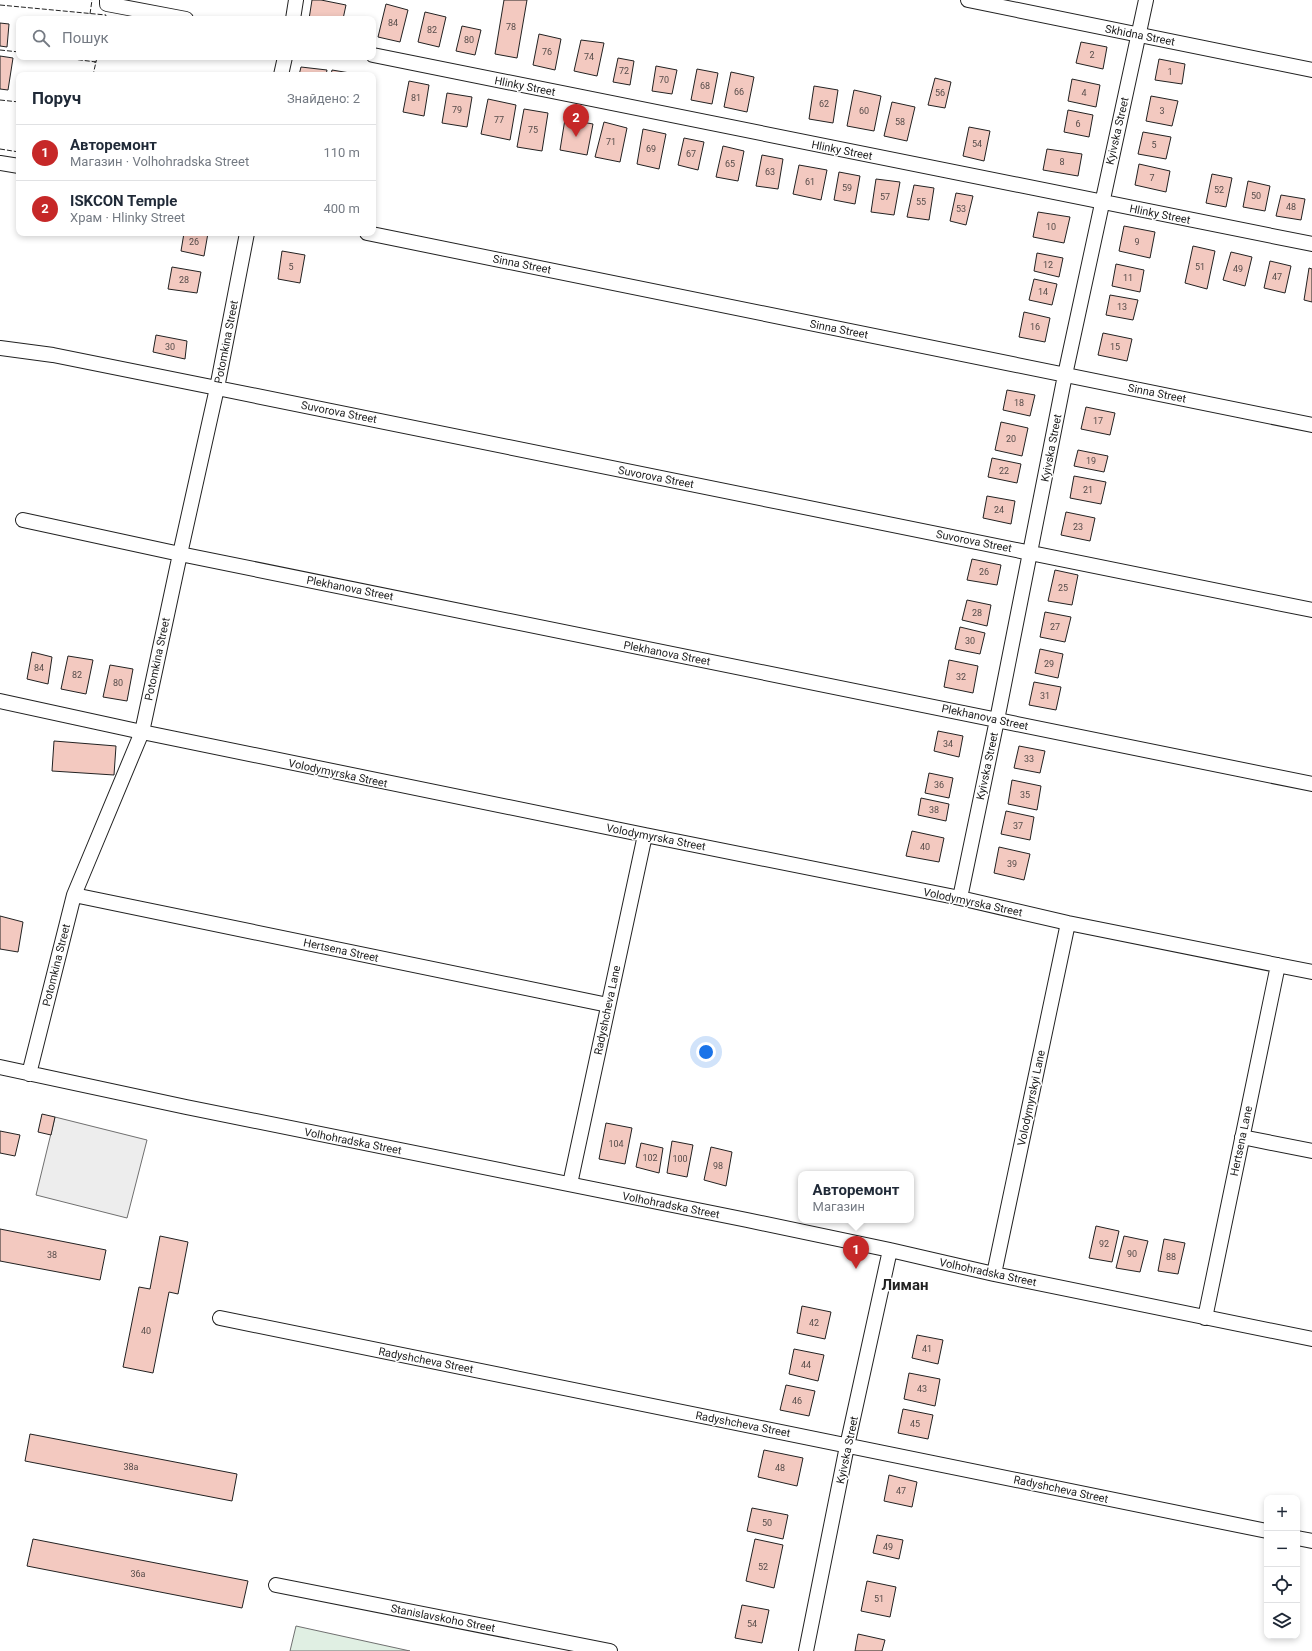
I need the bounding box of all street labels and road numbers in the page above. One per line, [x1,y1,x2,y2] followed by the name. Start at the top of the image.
[1104,22,1176,49] street label: Skhidna Street
[493,74,557,99] street label: Hlinky Street
[1103,96,1132,166] street label: Kyivska Street
[810,138,874,163] street label: Hlinky Street
[1128,202,1192,227] street label: Hlinky Street
[492,252,553,277] street label: Sinna Street
[212,299,241,385] street label: Potomkina Street
[809,317,870,342] street label: Sinna Street
[1127,381,1188,406] street label: Sinna Street
[300,399,378,426] street label: Suvorova Street
[1039,413,1065,483] street label: Kyivska Street
[617,464,695,491] street label: Suvorova Street
[935,528,1013,555] street label: Suvorova Street
[305,574,395,603] street label: Plekhanova Street
[142,616,173,702] street label: Potomkina Street
[622,639,712,668] street label: Plekhanova Street
[940,702,1030,733] street label: Plekhanova Street
[974,731,1001,801] street label: Kyivska Street
[287,757,389,790] street label: Volodymyrska Street
[605,821,707,854] street label: Volodymyrska Street
[922,886,1024,919] street label: Volodymyrska Street
[40,922,73,1008] street label: Potomkina Street
[302,936,380,965] street label: Hertsena Street
[592,964,623,1056] street label: Radyshcheva Lane
[1015,1049,1048,1147] street label: Volodymyrskyi Lane
[1228,1105,1255,1177] street label: Hertsena Lane
[303,1126,403,1157] street label: Volhohradska Street
[621,1190,721,1221] street label: Volhohradska Street
[938,1256,1038,1289] street label: Volhohradska Street
[377,1345,475,1376] street label: Radyshcheva Street
[694,1409,792,1440] street label: Radyshcheva Street
[834,1415,861,1485] street label: Kyivska Street
[1012,1473,1110,1506] street label: Radyshcheva Street
[390,1602,497,1635] street label: Stanislavskoho Street

